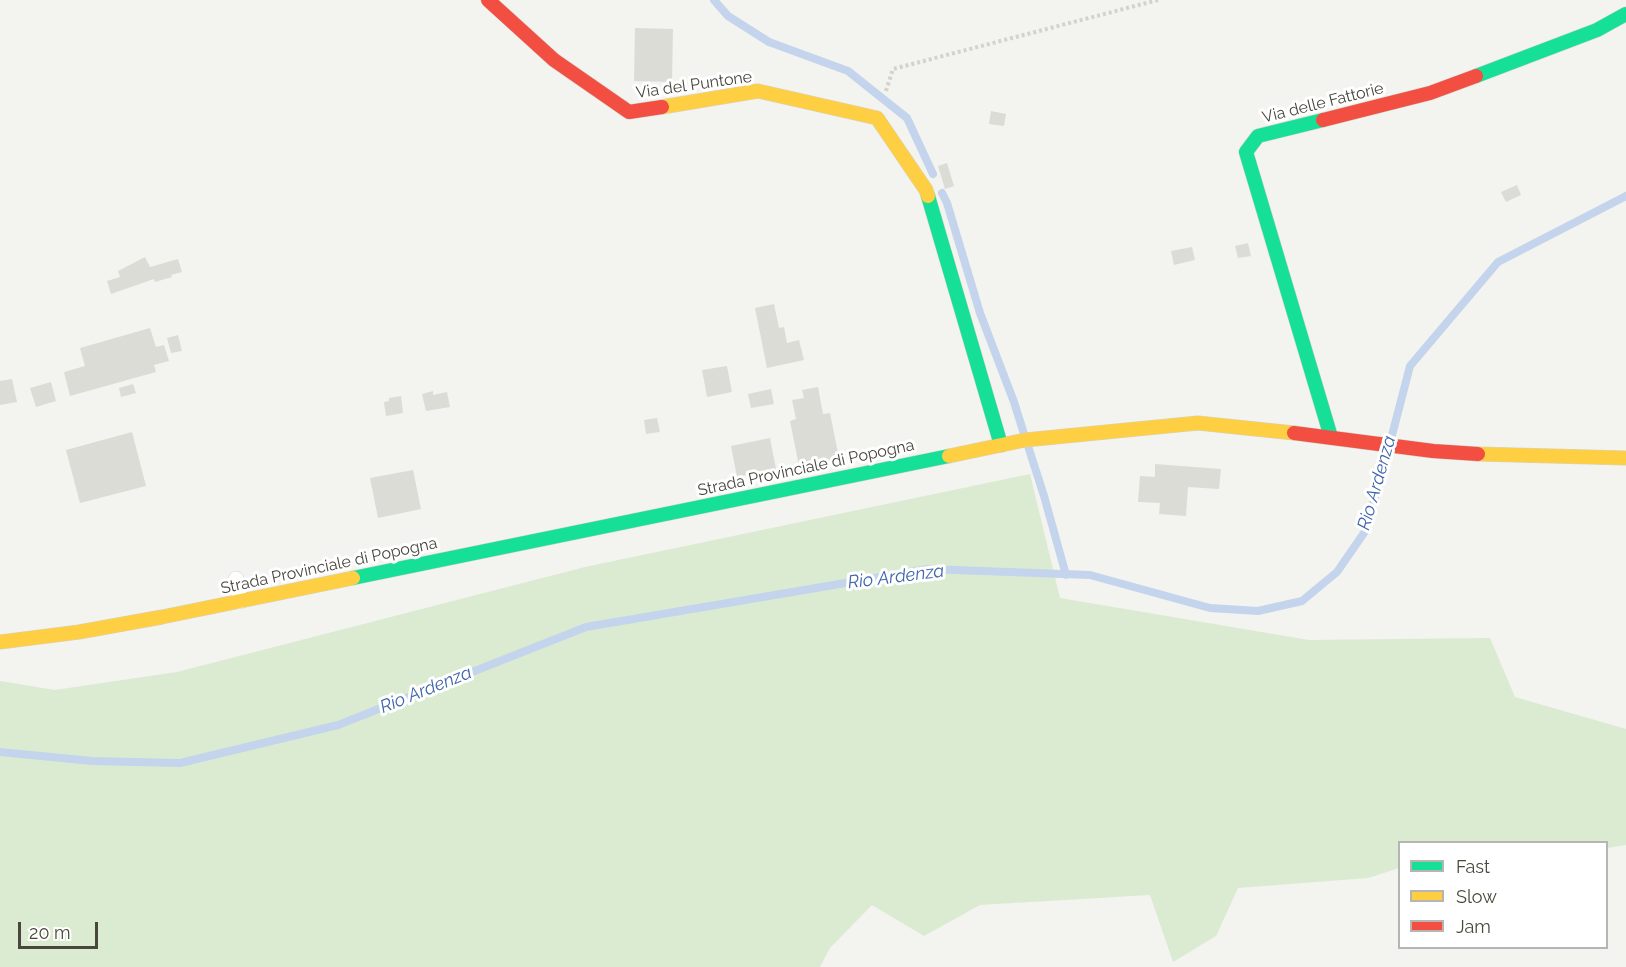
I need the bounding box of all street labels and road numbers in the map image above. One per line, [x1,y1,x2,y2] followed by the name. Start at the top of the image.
[635,67,753,103] street label: Via del Puntone
[1260,79,1386,127] street label: Via delle Fattorie
[696,436,916,500] street label: Strada Provinciale di Popogna
[219,534,439,598] street label: Strada Provinciale di Popogna

